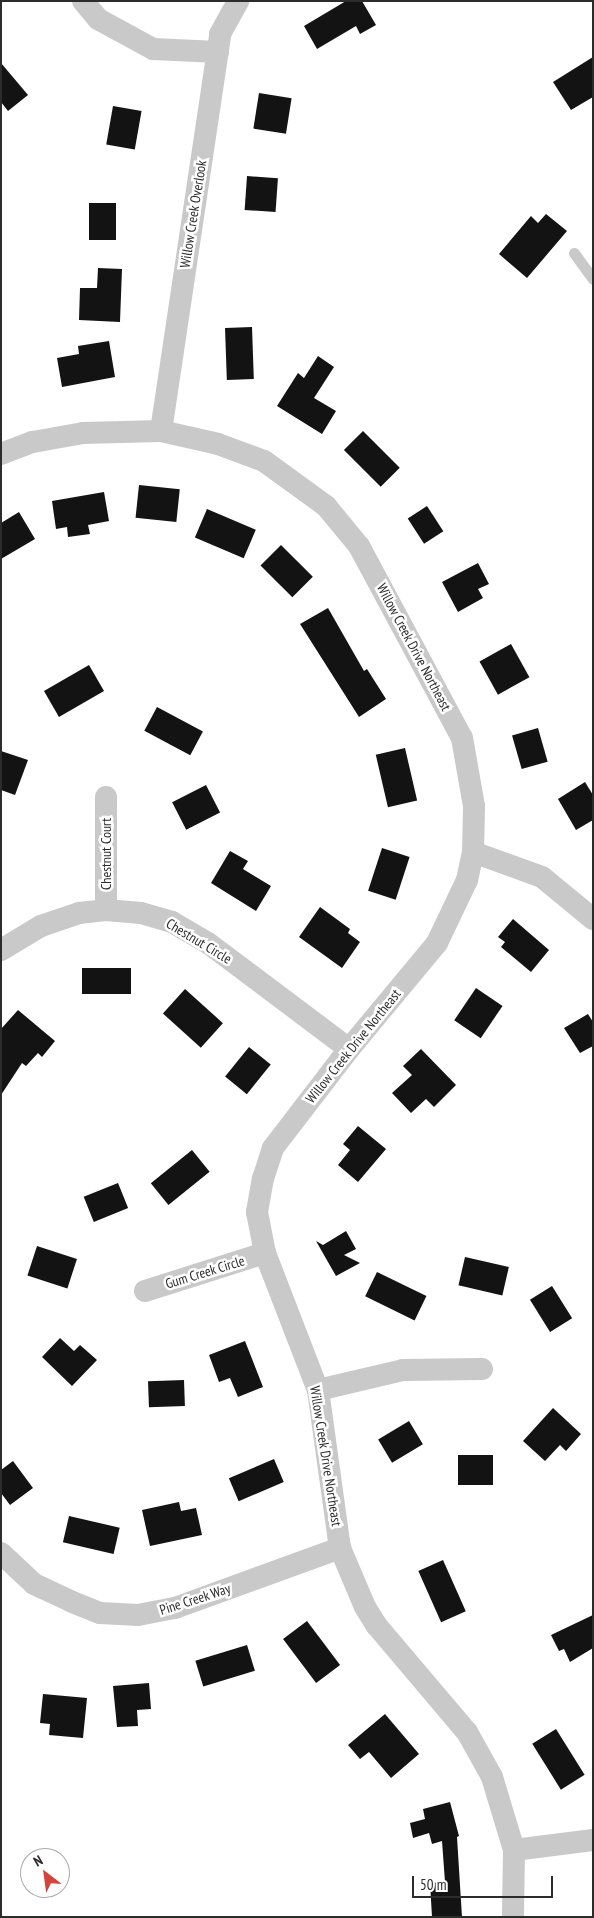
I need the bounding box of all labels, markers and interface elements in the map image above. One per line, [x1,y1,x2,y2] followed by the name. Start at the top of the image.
[176,159,210,269] street label: Willow Creek Overlook
[373,580,455,714] street label: Willow Creek Drive Northeast
[98,818,114,890] street label: Chestnut Court
[163,915,235,967] street label: Chestnut Circle
[302,985,404,1107] street label: Willow Creek Drive Northeast
[163,1252,247,1292] street label: Gum Creek Circle
[307,1384,345,1528] street label: Willow Creek Drive Northeast
[157,1580,233,1618] street label: Pine Creek Way
[20,1848,70,1898] north arrow
[30,1851,46,1871] text: N
[414,1866,555,1898] scale bar
[420,1875,446,1894] text: 50 m

